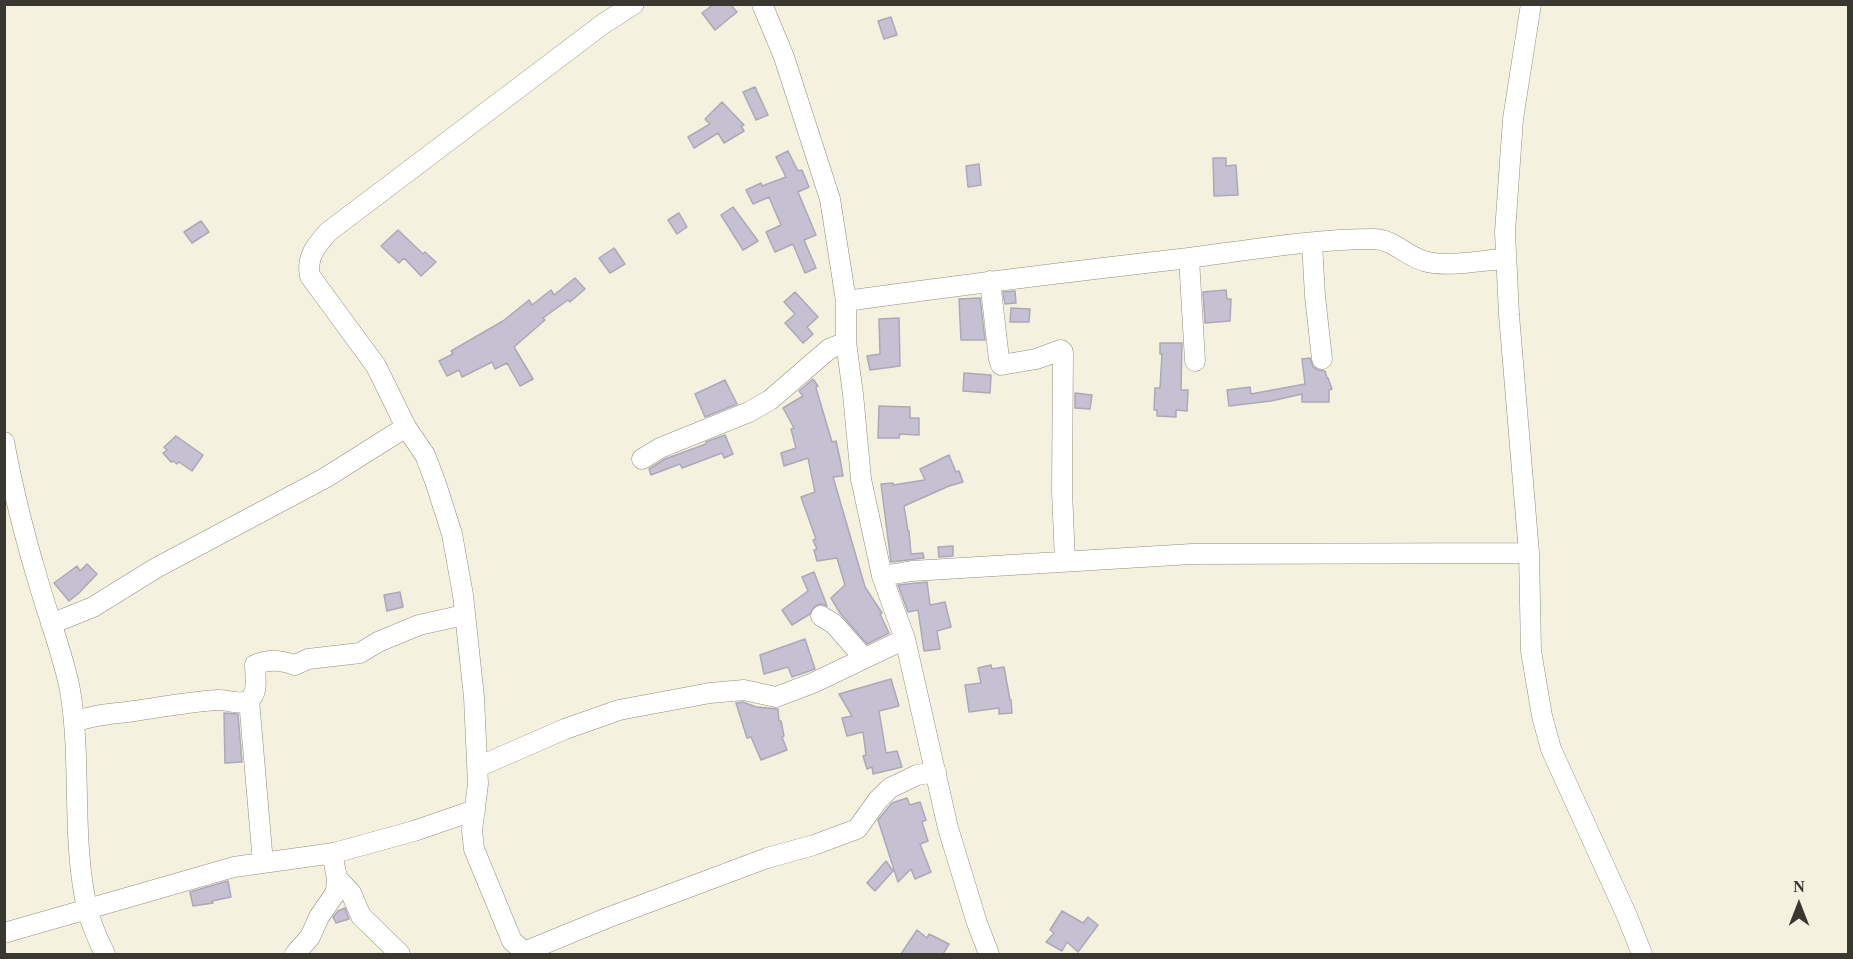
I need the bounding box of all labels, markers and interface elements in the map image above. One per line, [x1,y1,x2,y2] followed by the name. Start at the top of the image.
[1769,875,1829,935] north arrow
[1793,878,1805,895] text: N

